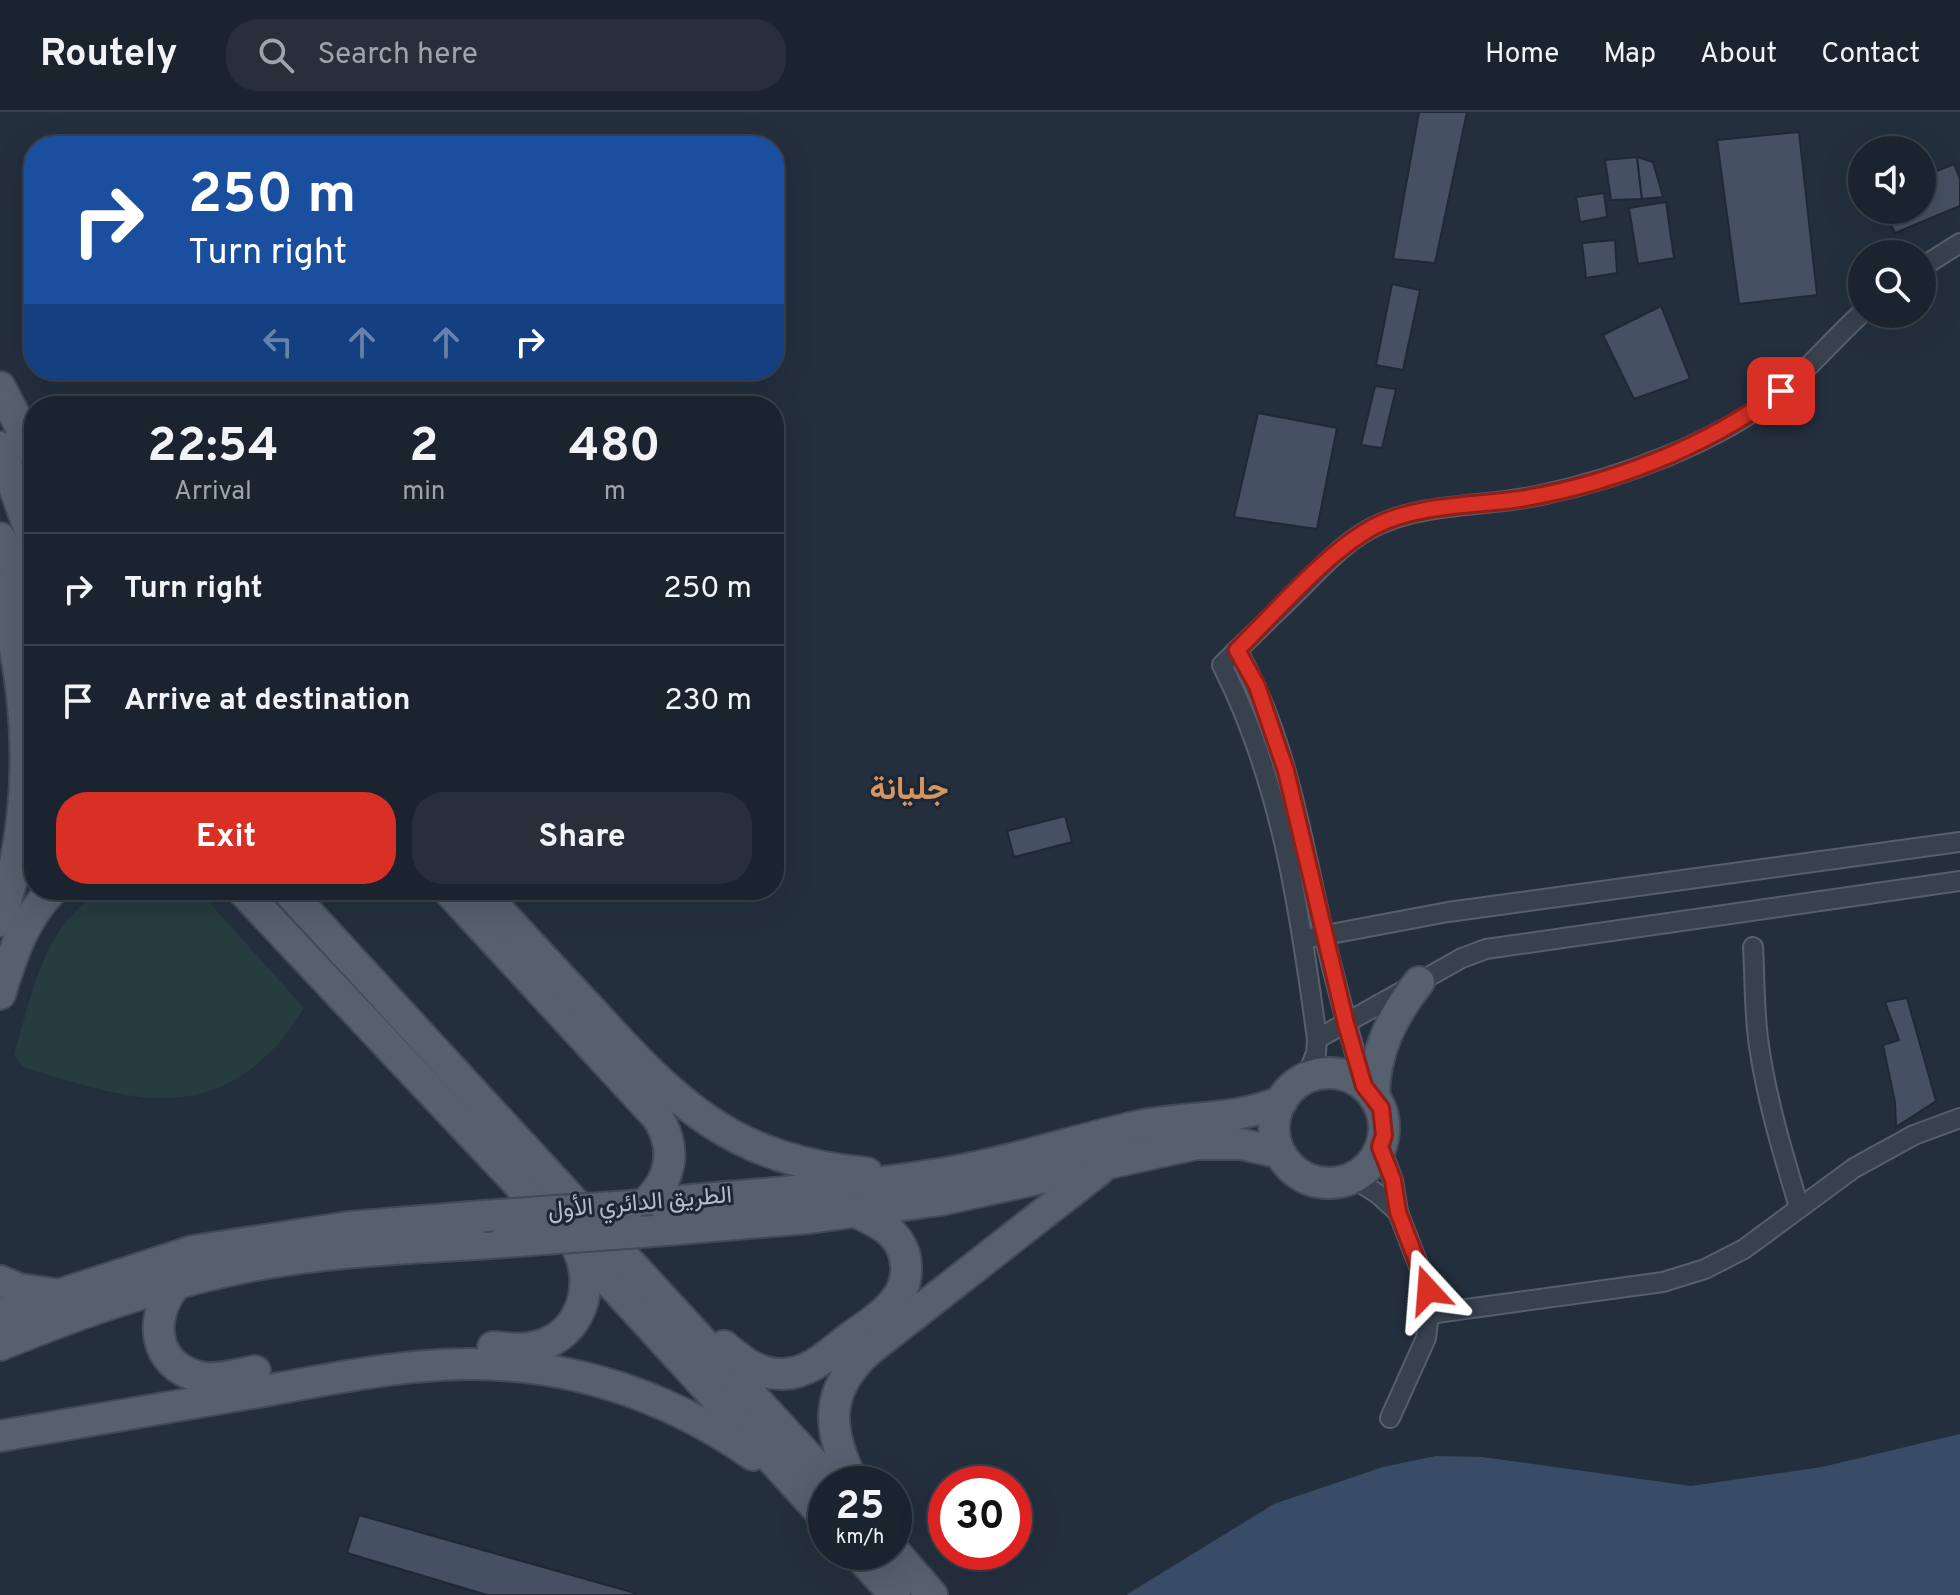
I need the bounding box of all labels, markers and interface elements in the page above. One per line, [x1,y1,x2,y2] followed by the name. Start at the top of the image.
[226,19,786,91] search box
[40,31,178,80] text: Routely
[254,33,298,77] icon: search
[318,37,478,74] text: Search here
[1485,37,1559,73] text: Home
[1603,37,1656,73] text: Map
[1700,37,1777,73] text: About
[1821,37,1920,73] text: Contact
[1848,136,1936,328] map controls
[1848,136,1936,224] button: sound
[188,162,356,232] text: 250 m
[56,168,160,272] icon: right
[188,231,347,277] text: Turn right
[1848,240,1936,328] button: search
[256,320,300,364] icon: left
[340,320,384,364] icon: ahead
[424,320,468,364] icon: ahead
[508,320,552,364] icon: right
[1747,357,1815,425] pin
[1759,369,1803,413] icon: arrive
[147,418,279,478] text: 22:54
[409,418,439,478] text: 2
[569,418,661,478] text: 480
[174,476,252,509] text: Arrival
[402,476,445,509] text: min
[604,476,626,509] text: m
[56,567,100,611] icon: right
[124,571,262,608] text: Turn right
[663,571,752,608] text: 250 m
[56,679,100,723] icon: arrive
[124,683,410,720] text: Arrive at destination
[664,683,752,720] text: 230 m
[870,771,948,811] district label: جليانة
[56,792,396,884] button: Exit
[412,792,752,884] button: Share
[547,1180,734,1229] street label: الطريق الدائري الأول
[1386,1248,1470,1332] position arrow
[928,1466,1032,1570] speed limit sign: 30
[836,1483,884,1533] text: 25
[836,1525,884,1551] text: km/h

